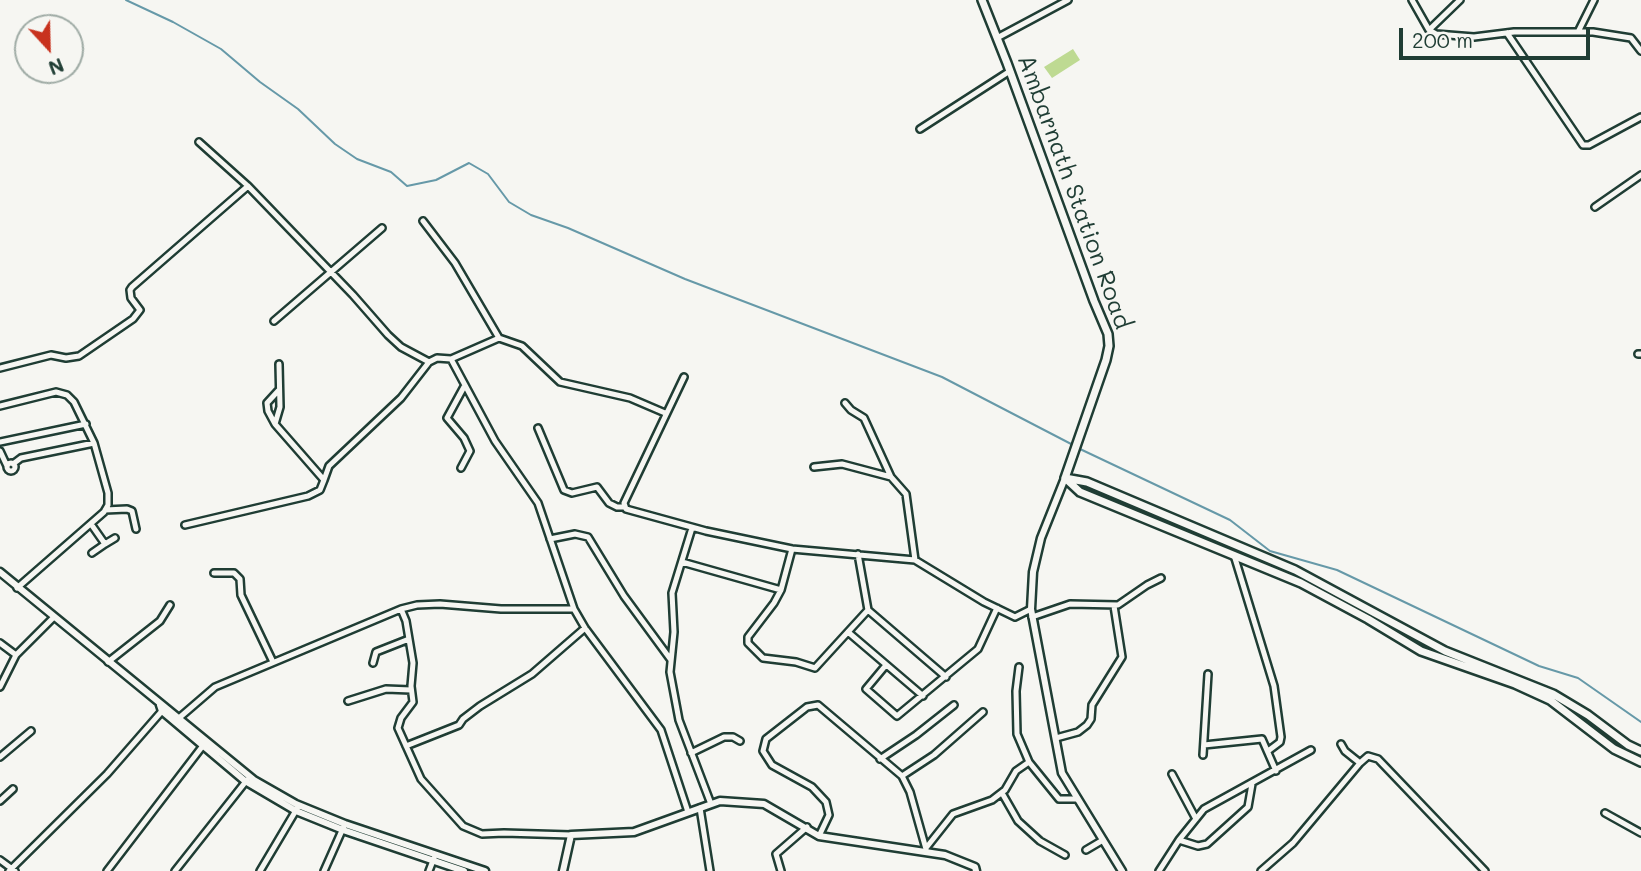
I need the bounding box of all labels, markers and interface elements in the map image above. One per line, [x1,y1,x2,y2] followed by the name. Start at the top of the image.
[14,14,84,84] north arrow
[1403,14,1594,58] scale bar
[1412,26,1473,53] text: 200 m
[1011,51,1137,333] street label: Ambarnath Station Road
[45,53,68,81] text: N

